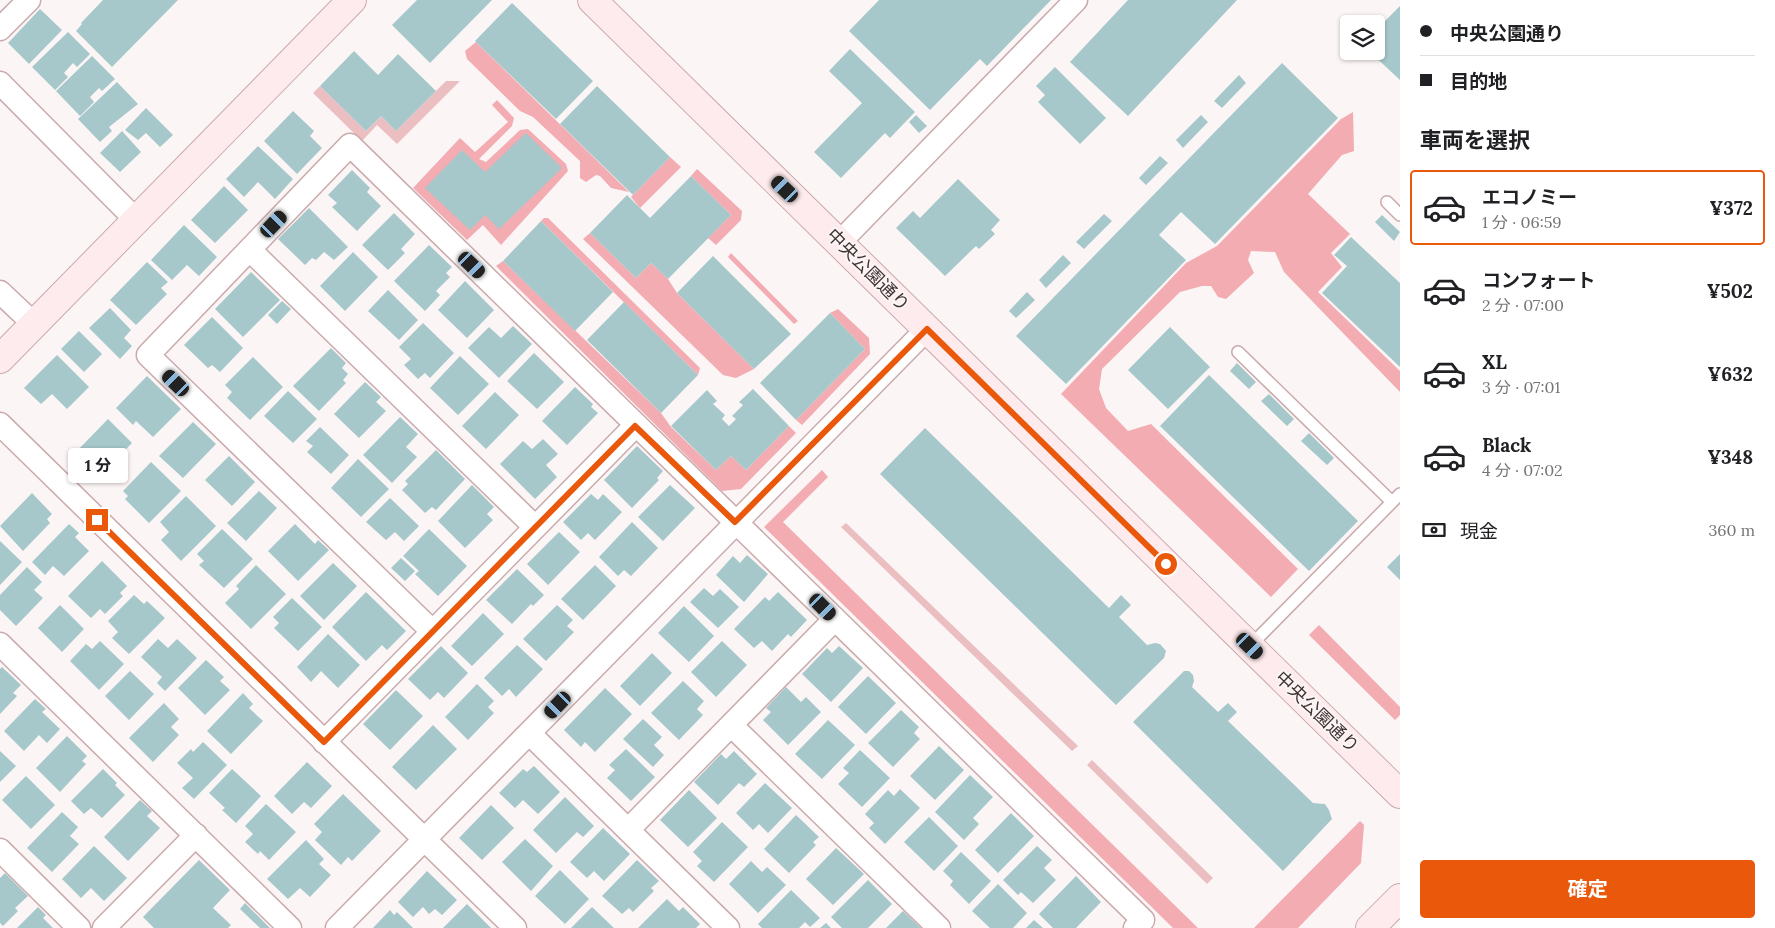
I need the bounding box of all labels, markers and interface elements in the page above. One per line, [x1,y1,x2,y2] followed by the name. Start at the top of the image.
[1340,15,1385,60] map controls
[1340,15,1385,60] button: layers
[1450,21,1564,45] text: 中央公園通り
[1450,69,1507,93] text: 目的地
[1420,126,1530,154] text: 車両を選択
[768,173,801,205] car
[1422,185,1467,230] icon: car
[1482,185,1577,209] text: エコノミー
[1710,196,1753,220] text: ¥372
[258,208,289,240] car
[1482,212,1562,232] text: 1 分 · 06:59
[822,223,915,316] street label: 中央公園通り
[455,249,488,281] car
[1422,268,1467,313] icon: car
[1482,268,1595,292] text: コンフォート
[1707,279,1753,303] text: ¥502
[1482,295,1564,315] text: 2 分 · 07:00
[1482,350,1507,374] text: XL
[1422,351,1467,396] icon: car
[1708,362,1753,386] text: ¥632
[159,367,192,399] car
[1482,377,1560,397] text: 3 分 · 07:01
[1482,433,1531,457] text: Black
[1422,434,1467,479] icon: car
[1707,445,1753,469] text: ¥348
[67,448,127,482] callout: 1 分
[85,455,111,475] text: 1 分
[1482,460,1563,480] text: 4 分 · 07:02
[86,509,108,531] route end
[1420,516,1448,544] icon: cash
[1460,519,1498,543] text: 現金
[1708,520,1755,540] text: 360 m
[1155,553,1177,575] route start
[807,591,838,623] car
[1234,630,1266,662] car
[1271,666,1364,757] street label: 中央公園通り
[542,689,573,721] car
[1420,860,1755,918] button: 確定

